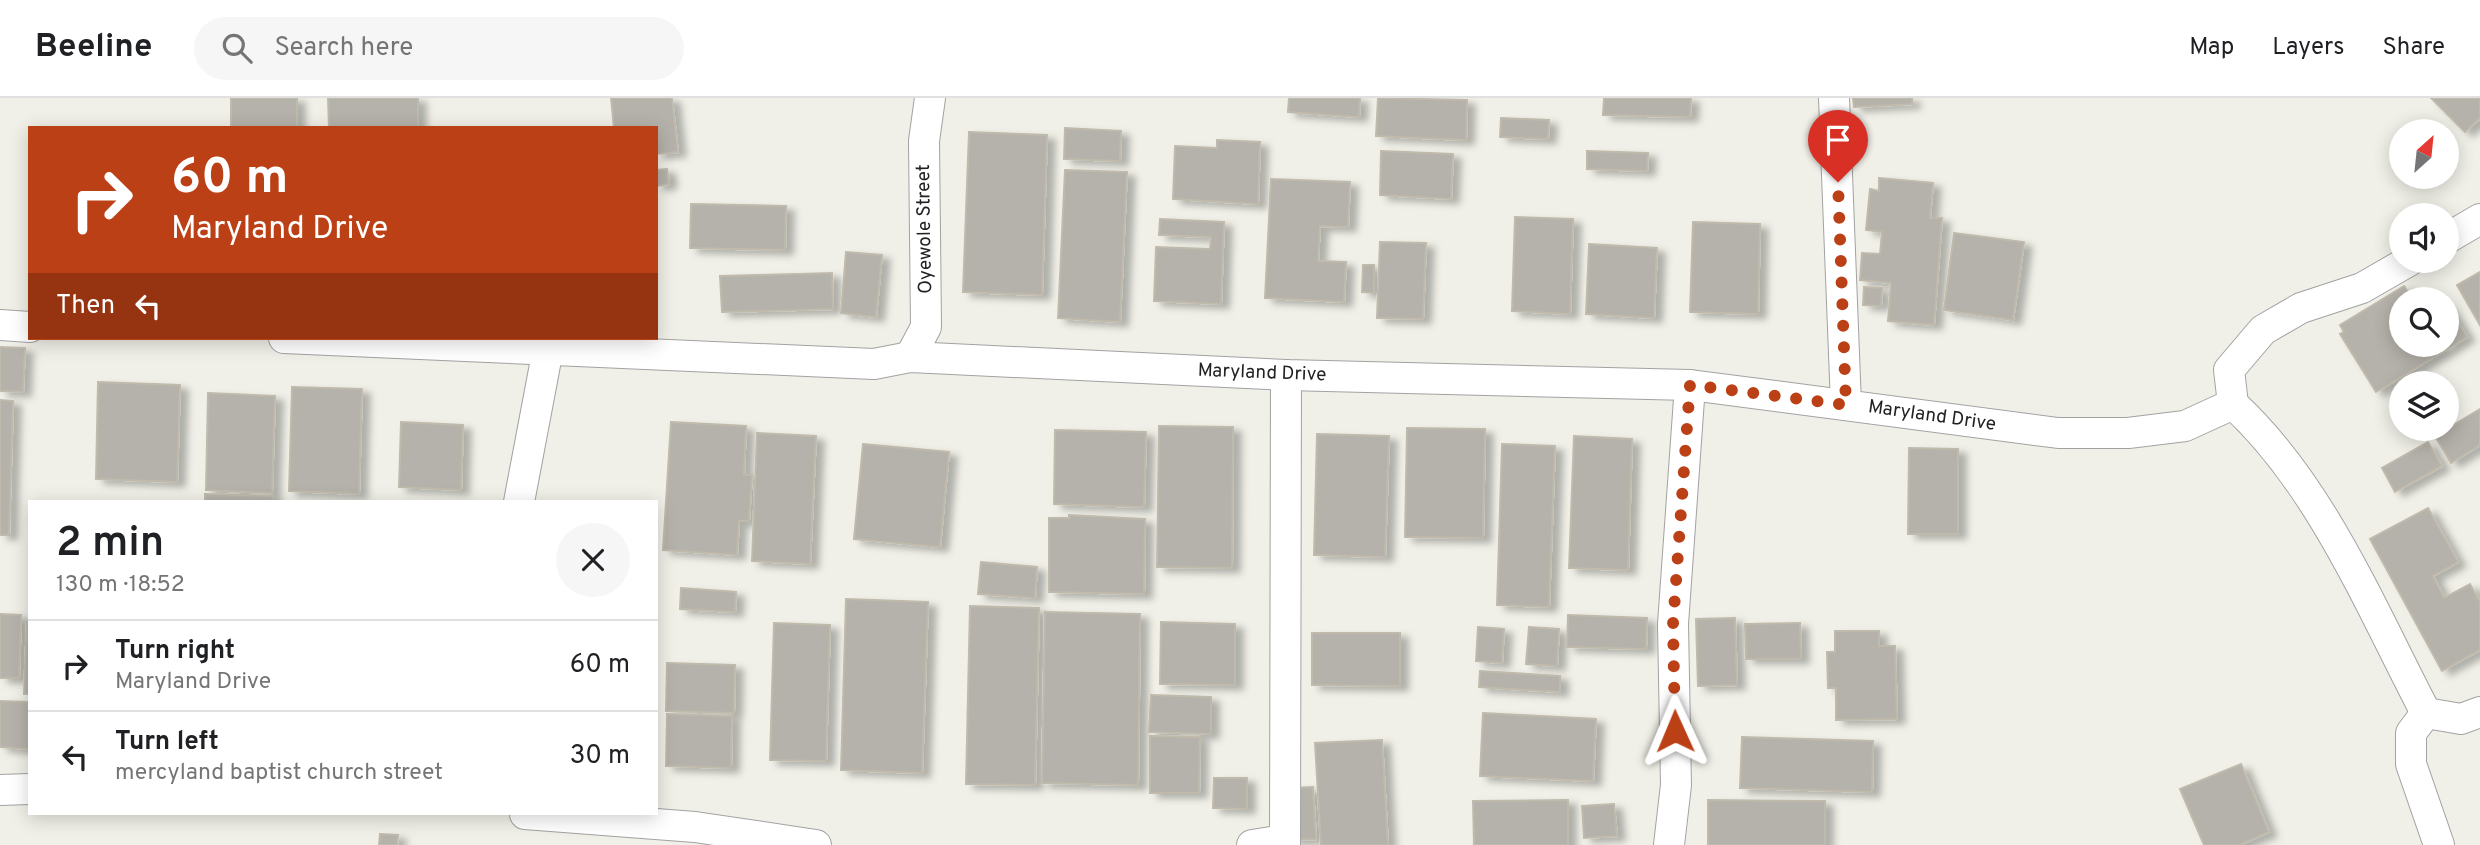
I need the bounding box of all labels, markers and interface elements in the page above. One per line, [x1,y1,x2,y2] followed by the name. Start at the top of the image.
[194,17,684,80] search box
[35,27,152,69] text: Beeline
[218,29,256,67] icon: search
[274,32,413,65] text: Search here
[2189,33,2234,63] text: Map
[2272,33,2344,63] text: Layers
[2382,33,2445,63] text: Share
[1808,110,1868,182] pin
[2389,119,2459,189] north arrow
[2389,119,2459,441] map controls
[1819,121,1857,159] icon: arrive
[171,149,289,211] text: 60 m
[56,154,147,245] icon: right
[912,164,938,294] street label: Oyewole Street
[2389,203,2459,273] button: sound
[171,210,388,250] text: Maryland Drive
[129,287,167,325] icon: left
[2389,287,2459,357] button: search
[56,290,115,323] text: Then
[1197,359,1327,387] street label: Maryland Drive
[2389,371,2459,441] button: layers
[1866,395,1998,437] street label: Maryland Drive
[56,518,164,571] text: 2 min
[556,523,630,597] button: close
[56,571,185,600] text: 130 m · 18:52
[115,635,235,668] text: Turn right
[56,647,94,685] icon: right
[570,649,630,682] text: 60 m
[115,668,271,697] text: Maryland Drive
[1638,694,1712,768] position arrow
[115,726,219,759] text: Turn left
[56,738,94,776] icon: left
[570,740,630,773] text: 30 m
[115,759,443,788] text: mercyland baptist church street

